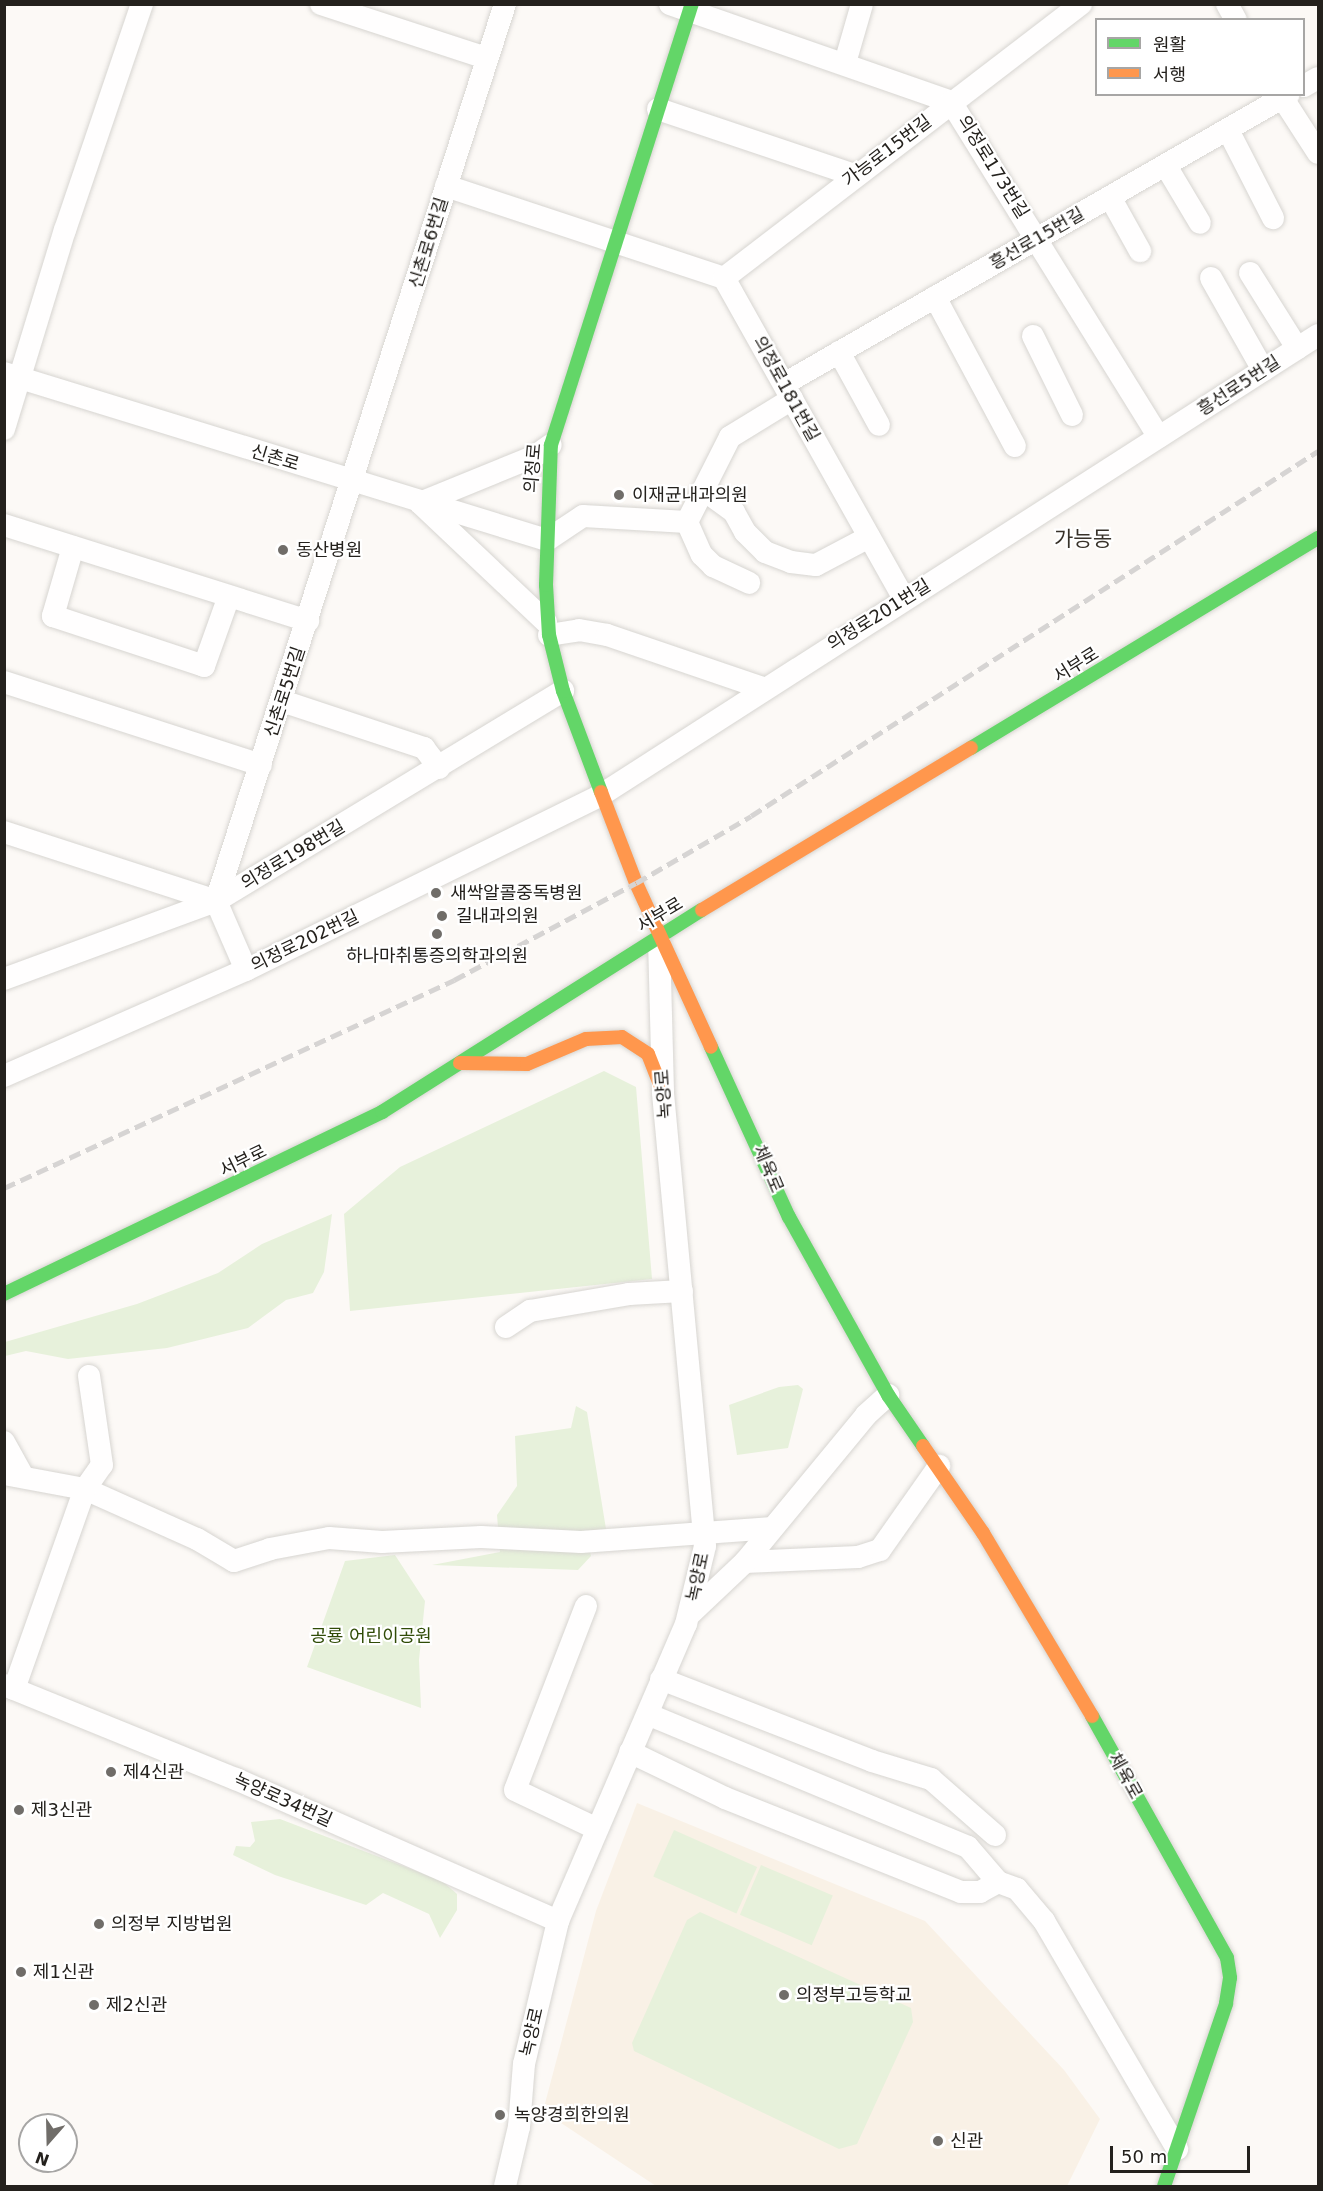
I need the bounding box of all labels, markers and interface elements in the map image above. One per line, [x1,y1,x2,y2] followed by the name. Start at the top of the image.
[1095,18,1305,96] legend
[1153,34,1186,55] text: 원활
[1153,64,1186,85] text: 서행
[838,111,936,191] street label: 가능로15번길
[953,112,1033,222] street label: 의정로173번길
[405,195,453,291] street label: 신촌로6번길
[986,203,1088,275] street label: 흥선로15번길
[748,333,824,445] street label: 의정로181번길
[1194,351,1284,421] street label: 흥선로5번길
[248,440,302,476] street label: 신촌로
[520,442,546,494] street label: 의정로
[632,484,748,506] place label: 이재균내과의원
[610,486,628,504] marker: 이재균내과의원
[1054,526,1112,552] district label: 가능동
[296,539,362,561] place label: 동산병원
[274,541,292,559] marker: 동산병원
[824,575,934,655] street label: 의정로201번길
[1049,643,1103,687] street label: 서부로
[260,644,310,740] street label: 신촌로5번길
[237,816,349,894] street label: 의정로198번길
[450,882,582,904] place label: 새싹알콜중독병원
[427,884,445,902] marker: 새싹알콜중독병원
[633,893,687,937] street label: 서부로
[456,905,539,927] place label: 길내과의원
[248,906,362,976] street label: 의정로202번길
[433,907,451,925] marker: 길내과의원
[428,925,446,943] marker: 하나마취통증의학과의원
[346,945,528,967] place label: 하나마취통증의학과의원
[651,1068,677,1120] street label: 녹양로
[216,1140,270,1182] street label: 서부로
[748,1142,788,1196] street label: 체육로
[682,1550,714,1604] street label: 녹양로
[310,1625,432,1647] park label: 공룡 어린이공원
[1104,1749,1146,1803] street label: 체육로
[123,1761,184,1783] place label: 제4신관
[104,1765,118,1779] marker: 제4신관
[230,1769,336,1831] street label: 녹양로34번길
[31,1799,92,1821] place label: 제3신관
[12,1803,26,1817] marker: 제3신관
[111,1913,233,1935] place label: 의정부 지방법원
[92,1917,106,1931] marker: 의정부 지방법원
[33,1961,94,1983] place label: 제1신관
[14,1965,28,1979] marker: 제1신관
[796,1984,912,2006] place label: 의정부고등학교
[777,1988,791,2002] marker: 의정부고등학교
[106,1994,167,2016] place label: 제2신관
[87,1998,101,2012] marker: 제2신관
[516,2005,548,2059] street label: 녹양로
[514,2104,630,2126] place label: 녹양경희한의원
[491,2106,509,2124] marker: 녹양경희한의원
[18,2113,78,2173] north arrow
[950,2130,983,2152] place label: 신관
[931,2134,945,2148] marker: 신관
[1113,2134,1252,2172] scale bar
[1121,2146,1167,2167] text: 50 m
[33,2147,52,2170] text: N

